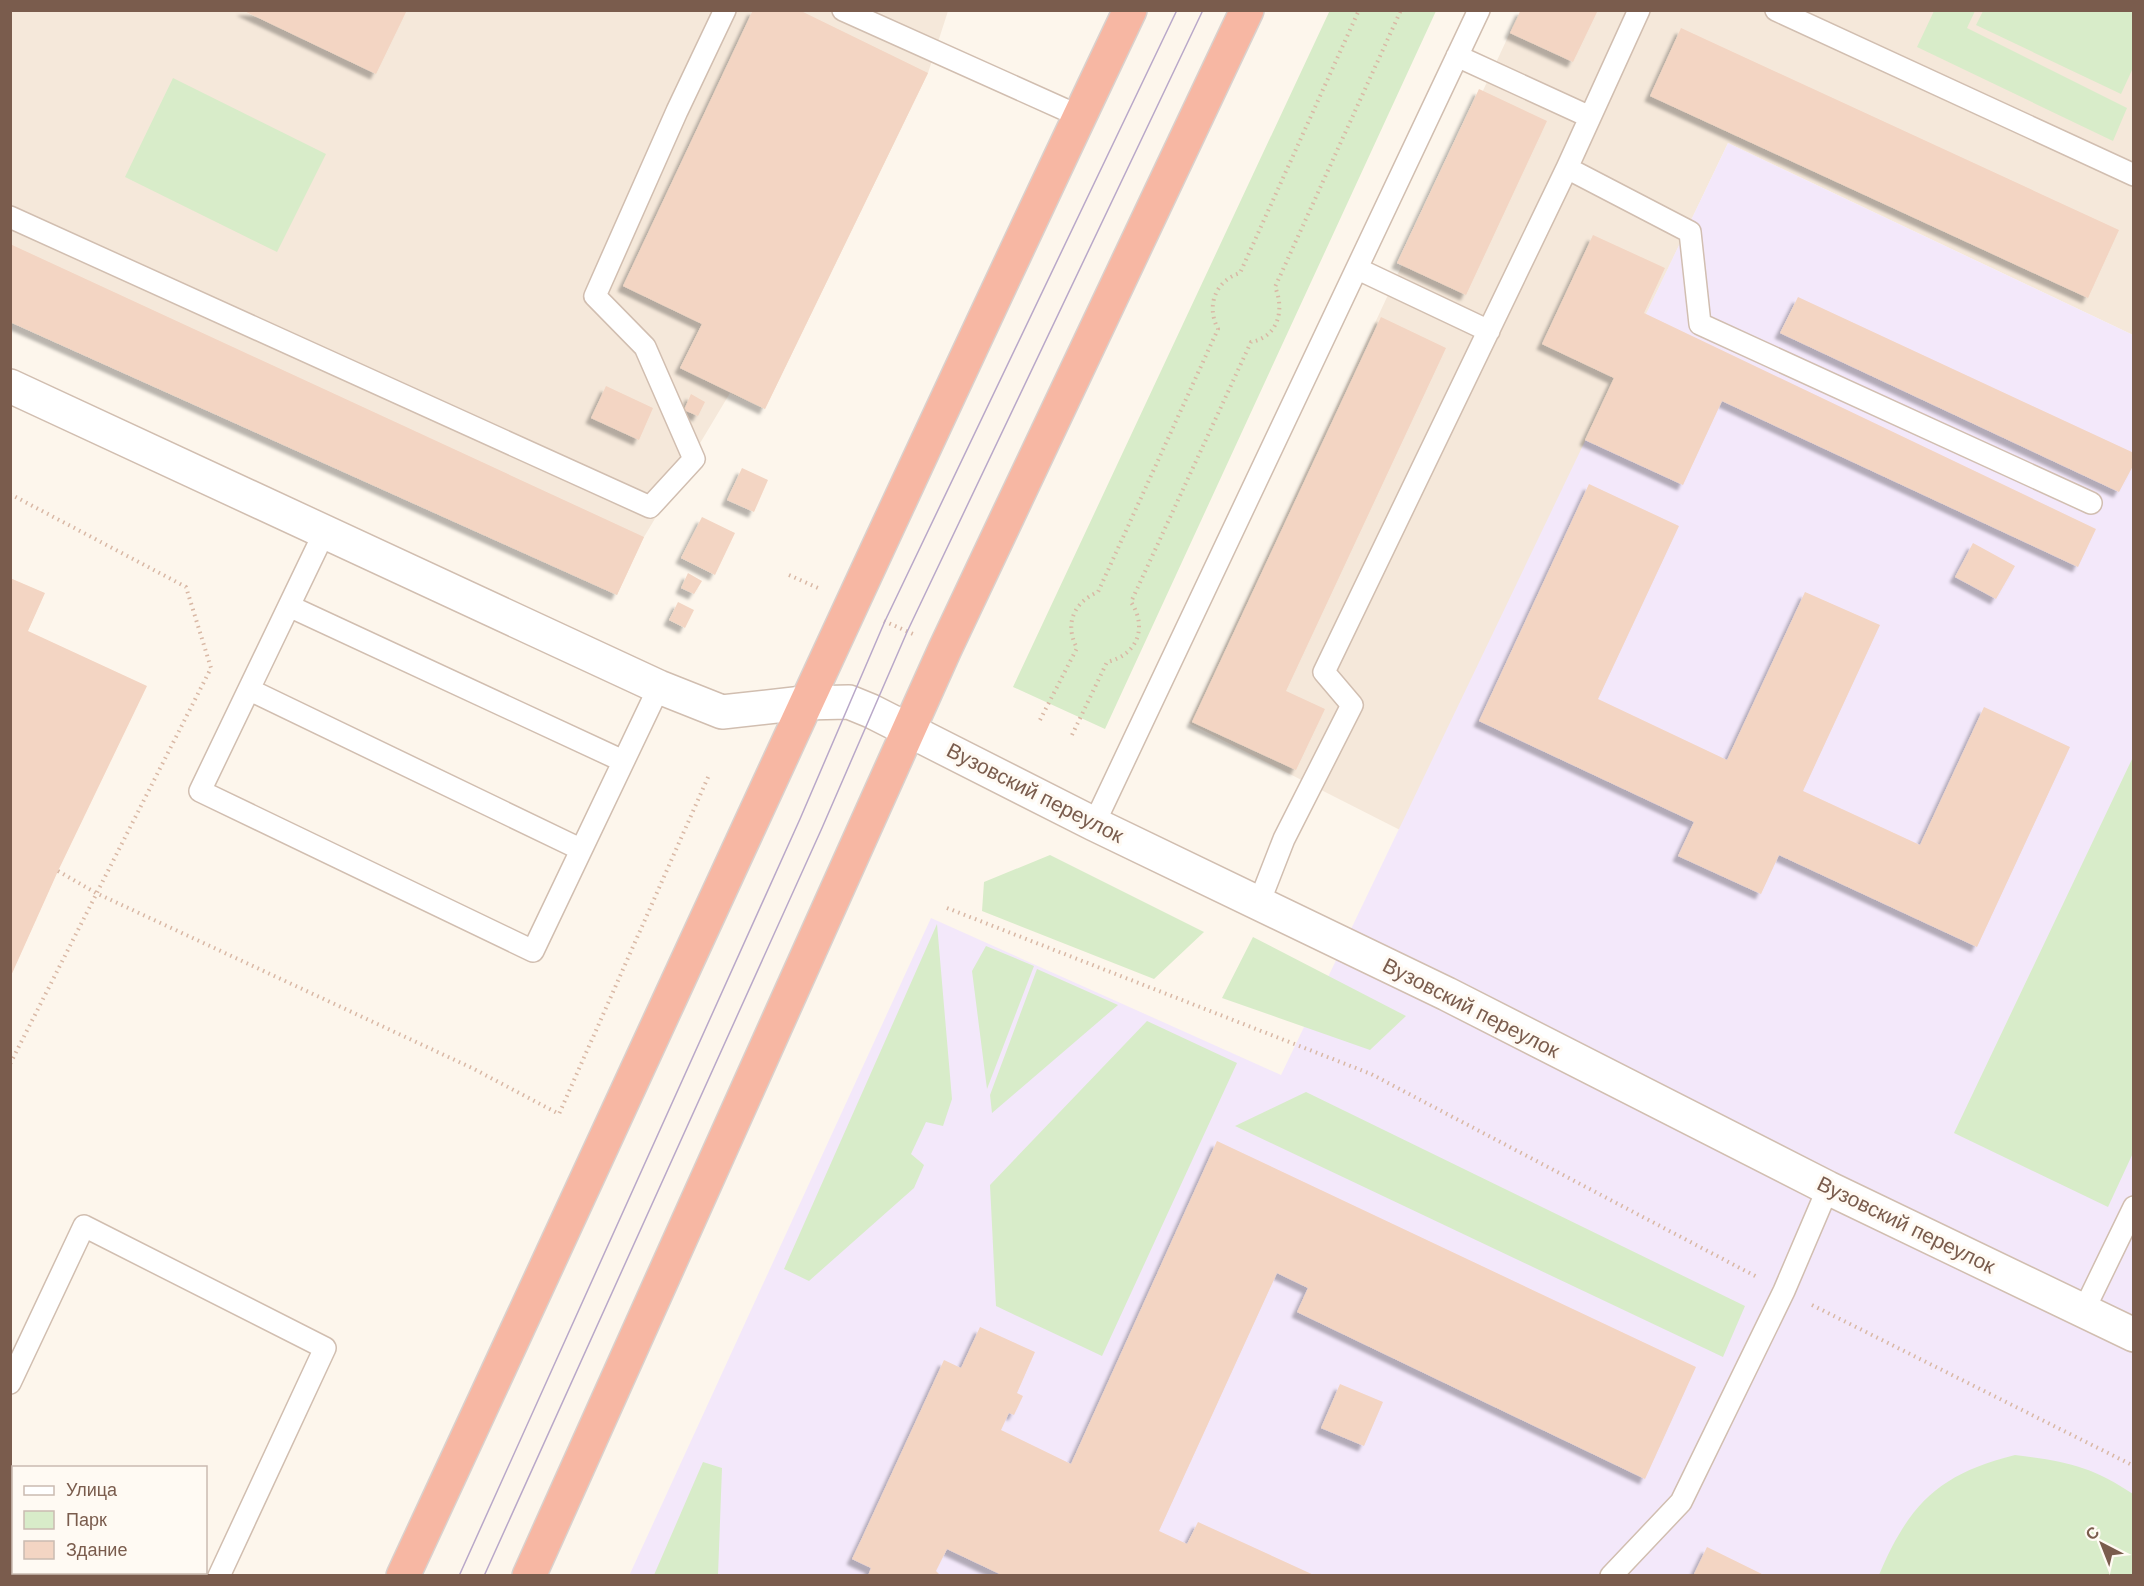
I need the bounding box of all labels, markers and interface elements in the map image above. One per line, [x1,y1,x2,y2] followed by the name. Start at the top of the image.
[943,738,1128,847] street label: Вузовский переулок
[1379,953,1564,1062] street label: Вузовский переулок
[1814,1172,2000,1278] street label: Вузовский переулок
[12,1466,207,1574] legend
[66,1480,118,1500] text: Улица
[66,1510,107,1530] text: Парк
[2072,1514,2132,1574] north arrow
[2082,1523,2103,1543] text: С
[66,1540,127,1560] text: Здание

